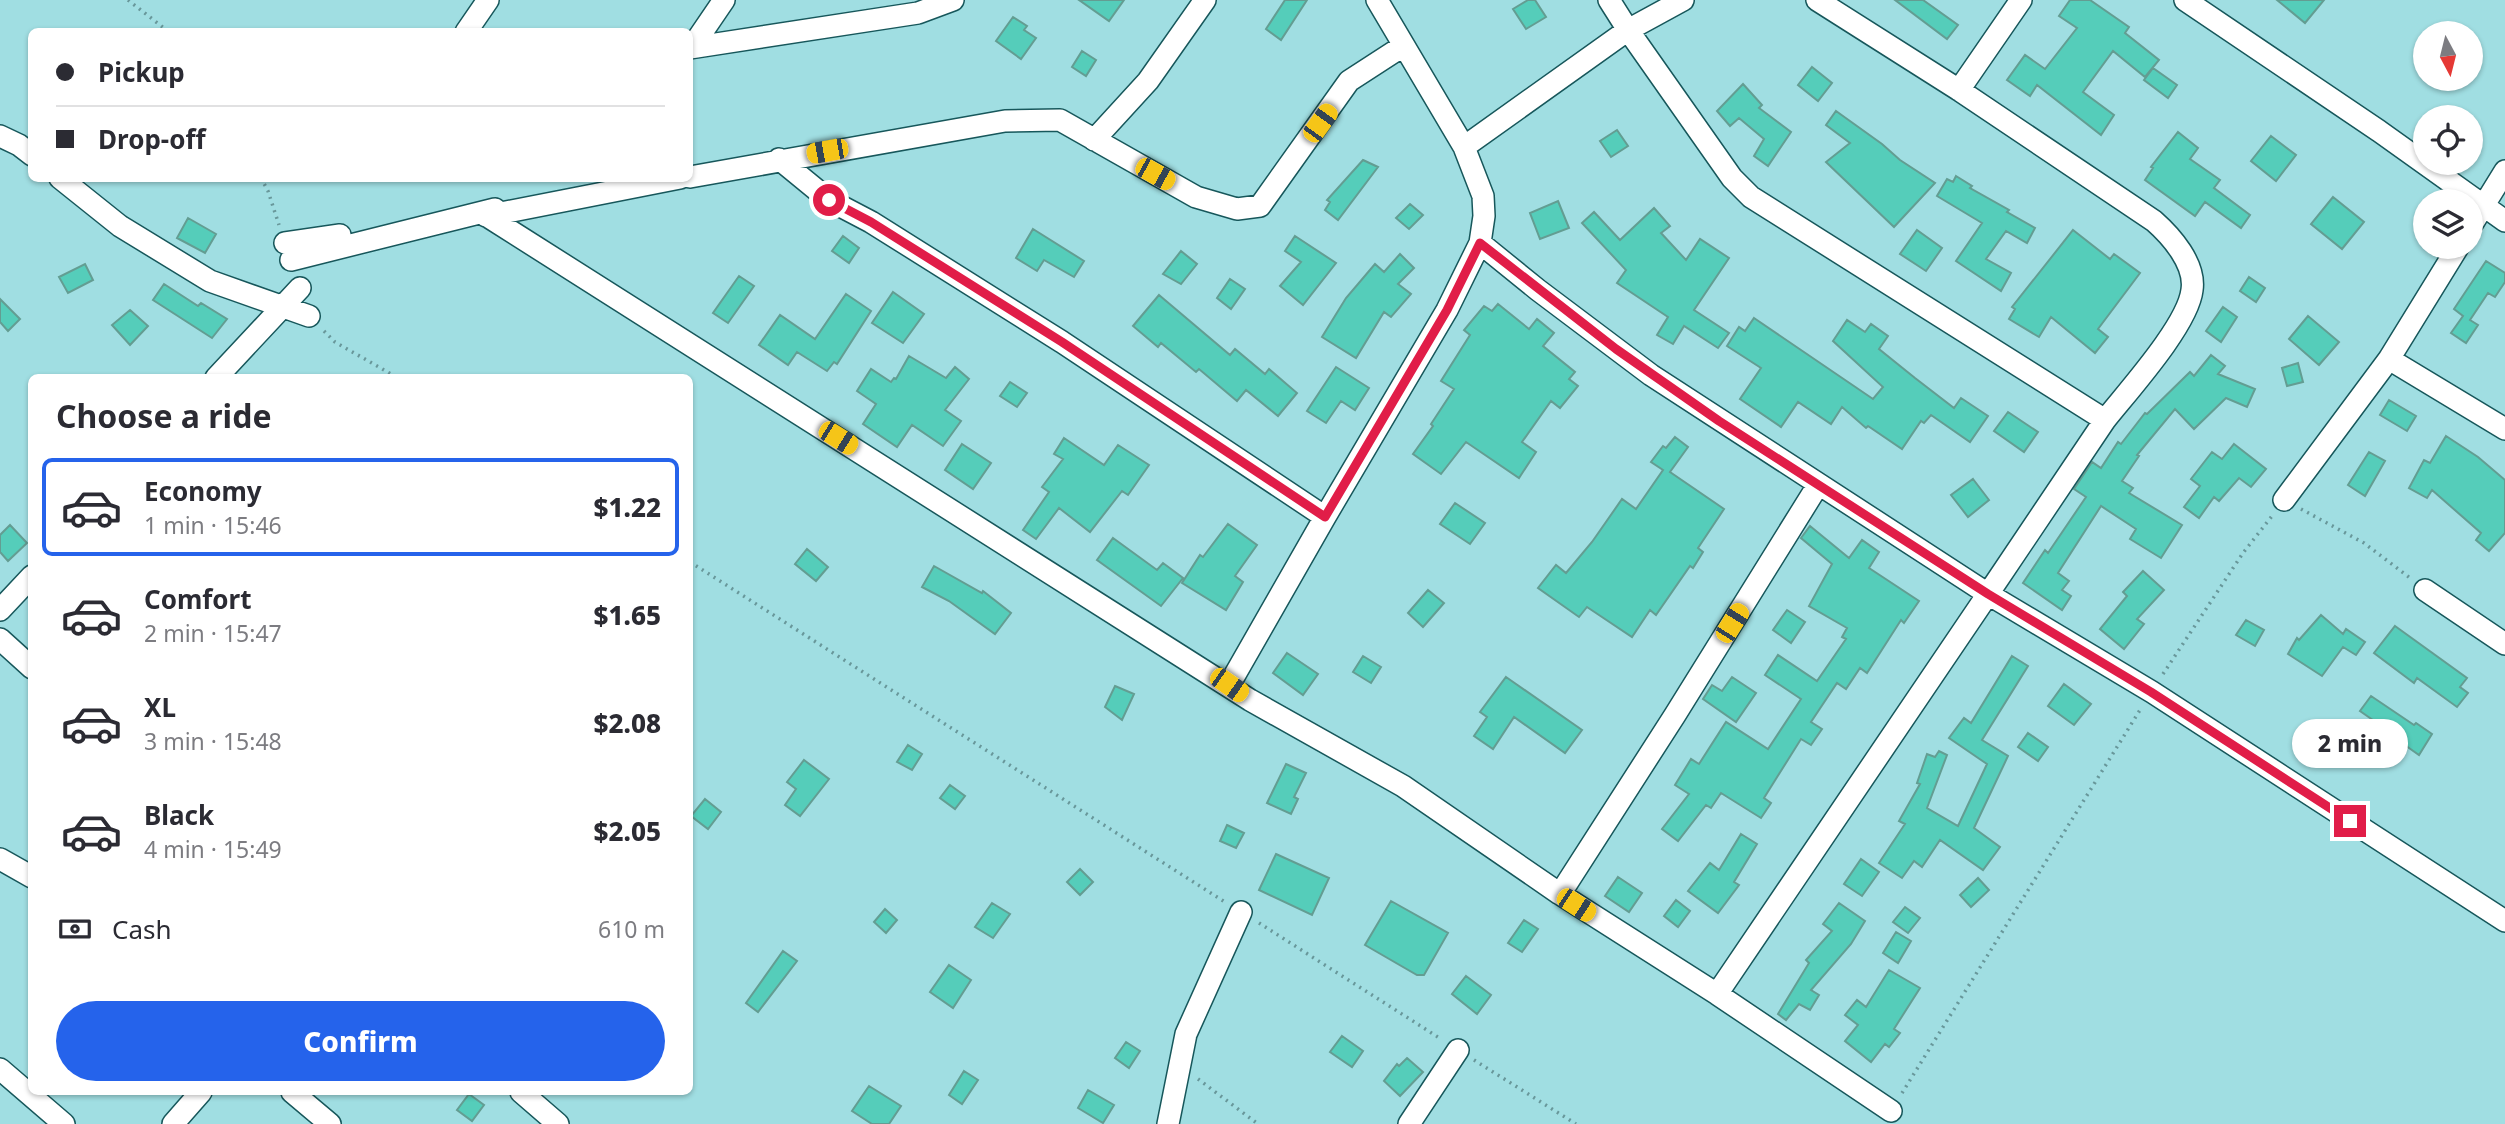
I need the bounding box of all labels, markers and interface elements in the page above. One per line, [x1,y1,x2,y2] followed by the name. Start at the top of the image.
[2413,21,2483,91] north arrow
[2413,21,2483,259] map controls
[98,54,185,90] text: Pickup
[1300,100,1341,146] car
[2413,105,2483,175] button: locate
[98,121,205,157] text: Drop-off
[805,137,850,165] car
[1132,155,1179,193] car
[813,184,845,216] route start
[2413,189,2483,259] button: layers
[56,394,272,437] text: Choose a ride
[815,418,862,458] car
[144,473,262,509] text: Economy
[60,476,123,539] icon: car
[594,489,661,525] text: $1.22
[144,509,282,541] text: 1 min · 15:46
[144,581,252,617] text: Comfort
[60,584,123,647] icon: car
[594,597,661,633] text: $1.65
[1712,600,1753,646] car
[144,617,282,649] text: 2 min · 15:47
[1206,664,1253,706] car
[144,689,176,725] text: XL
[60,692,123,755] icon: car
[594,705,661,741] text: $2.08
[2292,720,2408,768] callout: 2 min
[144,725,282,757] text: 3 min · 15:48
[2318,727,2382,759] text: 2 min
[144,797,214,833] text: Black
[60,800,123,863] icon: car
[2334,805,2366,837] route end
[594,813,661,849] text: $2.05
[144,833,282,865] text: 4 min · 15:49
[1553,885,1600,925] car
[56,910,94,948] icon: cash
[112,911,172,947] text: Cash
[598,913,665,945] text: 610 m
[56,1001,665,1081] button: Confirm

